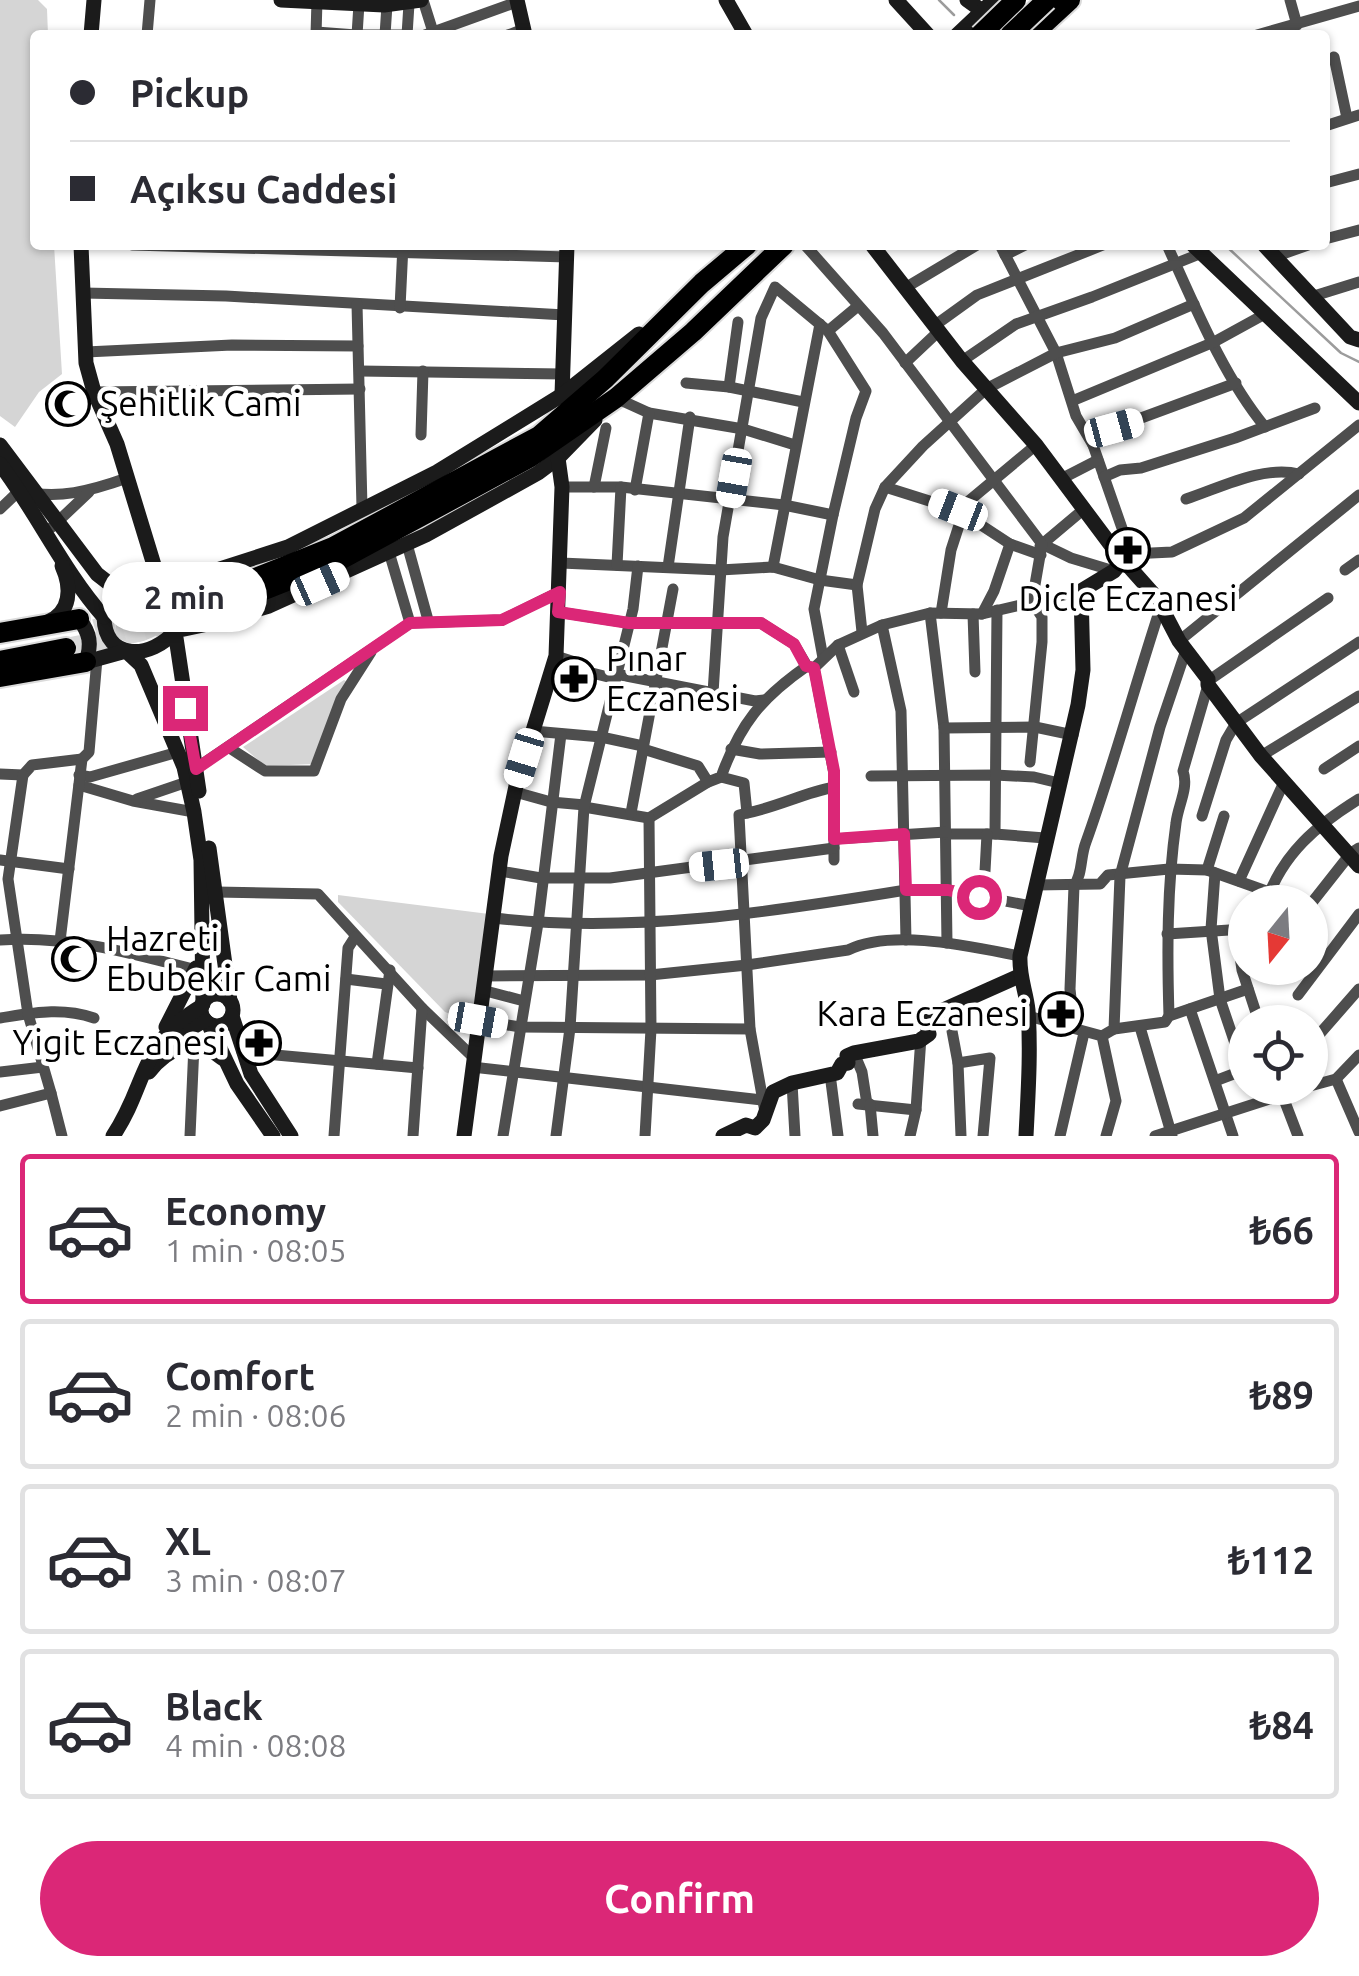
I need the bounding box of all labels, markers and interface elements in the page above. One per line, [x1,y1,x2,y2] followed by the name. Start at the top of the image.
[130,72,249,114] text: Pickup
[130,168,397,210] text: Açıksu Caddesi
[45,381,91,427] mosque icon: Şehitlik Cami
[100,383,301,423] place label: Şehitlik Cami
[1081,406,1147,450] car
[714,446,754,510] car
[925,485,991,535] car
[1105,527,1151,573] pharmacy icon: Dicle Eczanesi
[286,558,354,610] car
[102,563,268,633] callout: 2 min
[1019,578,1237,618] place label: Dicle Eczanesi
[144,579,225,615] text: 2 min
[606,638,739,718] place label: Pınar Eczanesi
[551,656,597,702] pharmacy icon: Pınar Eczanesi
[163,686,208,731] route end
[501,725,547,791] car
[688,847,750,883] car
[957,875,1002,920] route start
[1228,885,1328,985] north arrow
[1228,885,1328,1105] map controls
[106,918,332,998] place label: Hazreti Ebubekir Cami
[51,936,97,982] mosque icon: Hazreti Ebubekir Cami
[1038,991,1084,1037] pharmacy icon: Kara Eczanesi
[817,993,1028,1033] place label: Kara Eczanesi
[446,1000,510,1040] car
[1228,1005,1328,1105] button: locate
[236,1020,282,1066] pharmacy icon: Yigit Eczanesi
[13,1022,226,1062] place label: Yigit Eczanesi
[45,1184,135,1274] icon: car
[165,1190,326,1232] text: Economy
[1249,1209,1314,1251] text: ₺66
[165,1232,347,1268] text: 1 min · 08:05
[45,1349,135,1439] icon: car
[165,1355,315,1397] text: Comfort
[1249,1374,1314,1416] text: ₺89
[165,1397,347,1433] text: 2 min · 08:06
[45,1514,135,1604] icon: car
[165,1520,211,1562] text: XL
[1228,1539,1314,1581] text: ₺112
[165,1562,347,1598] text: 3 min · 08:07
[45,1679,135,1769] icon: car
[165,1685,263,1727] text: Black
[1249,1704,1314,1746] text: ₺84
[165,1727,347,1763] text: 4 min · 08:08
[40,1841,1319,1956] button: Confirm

